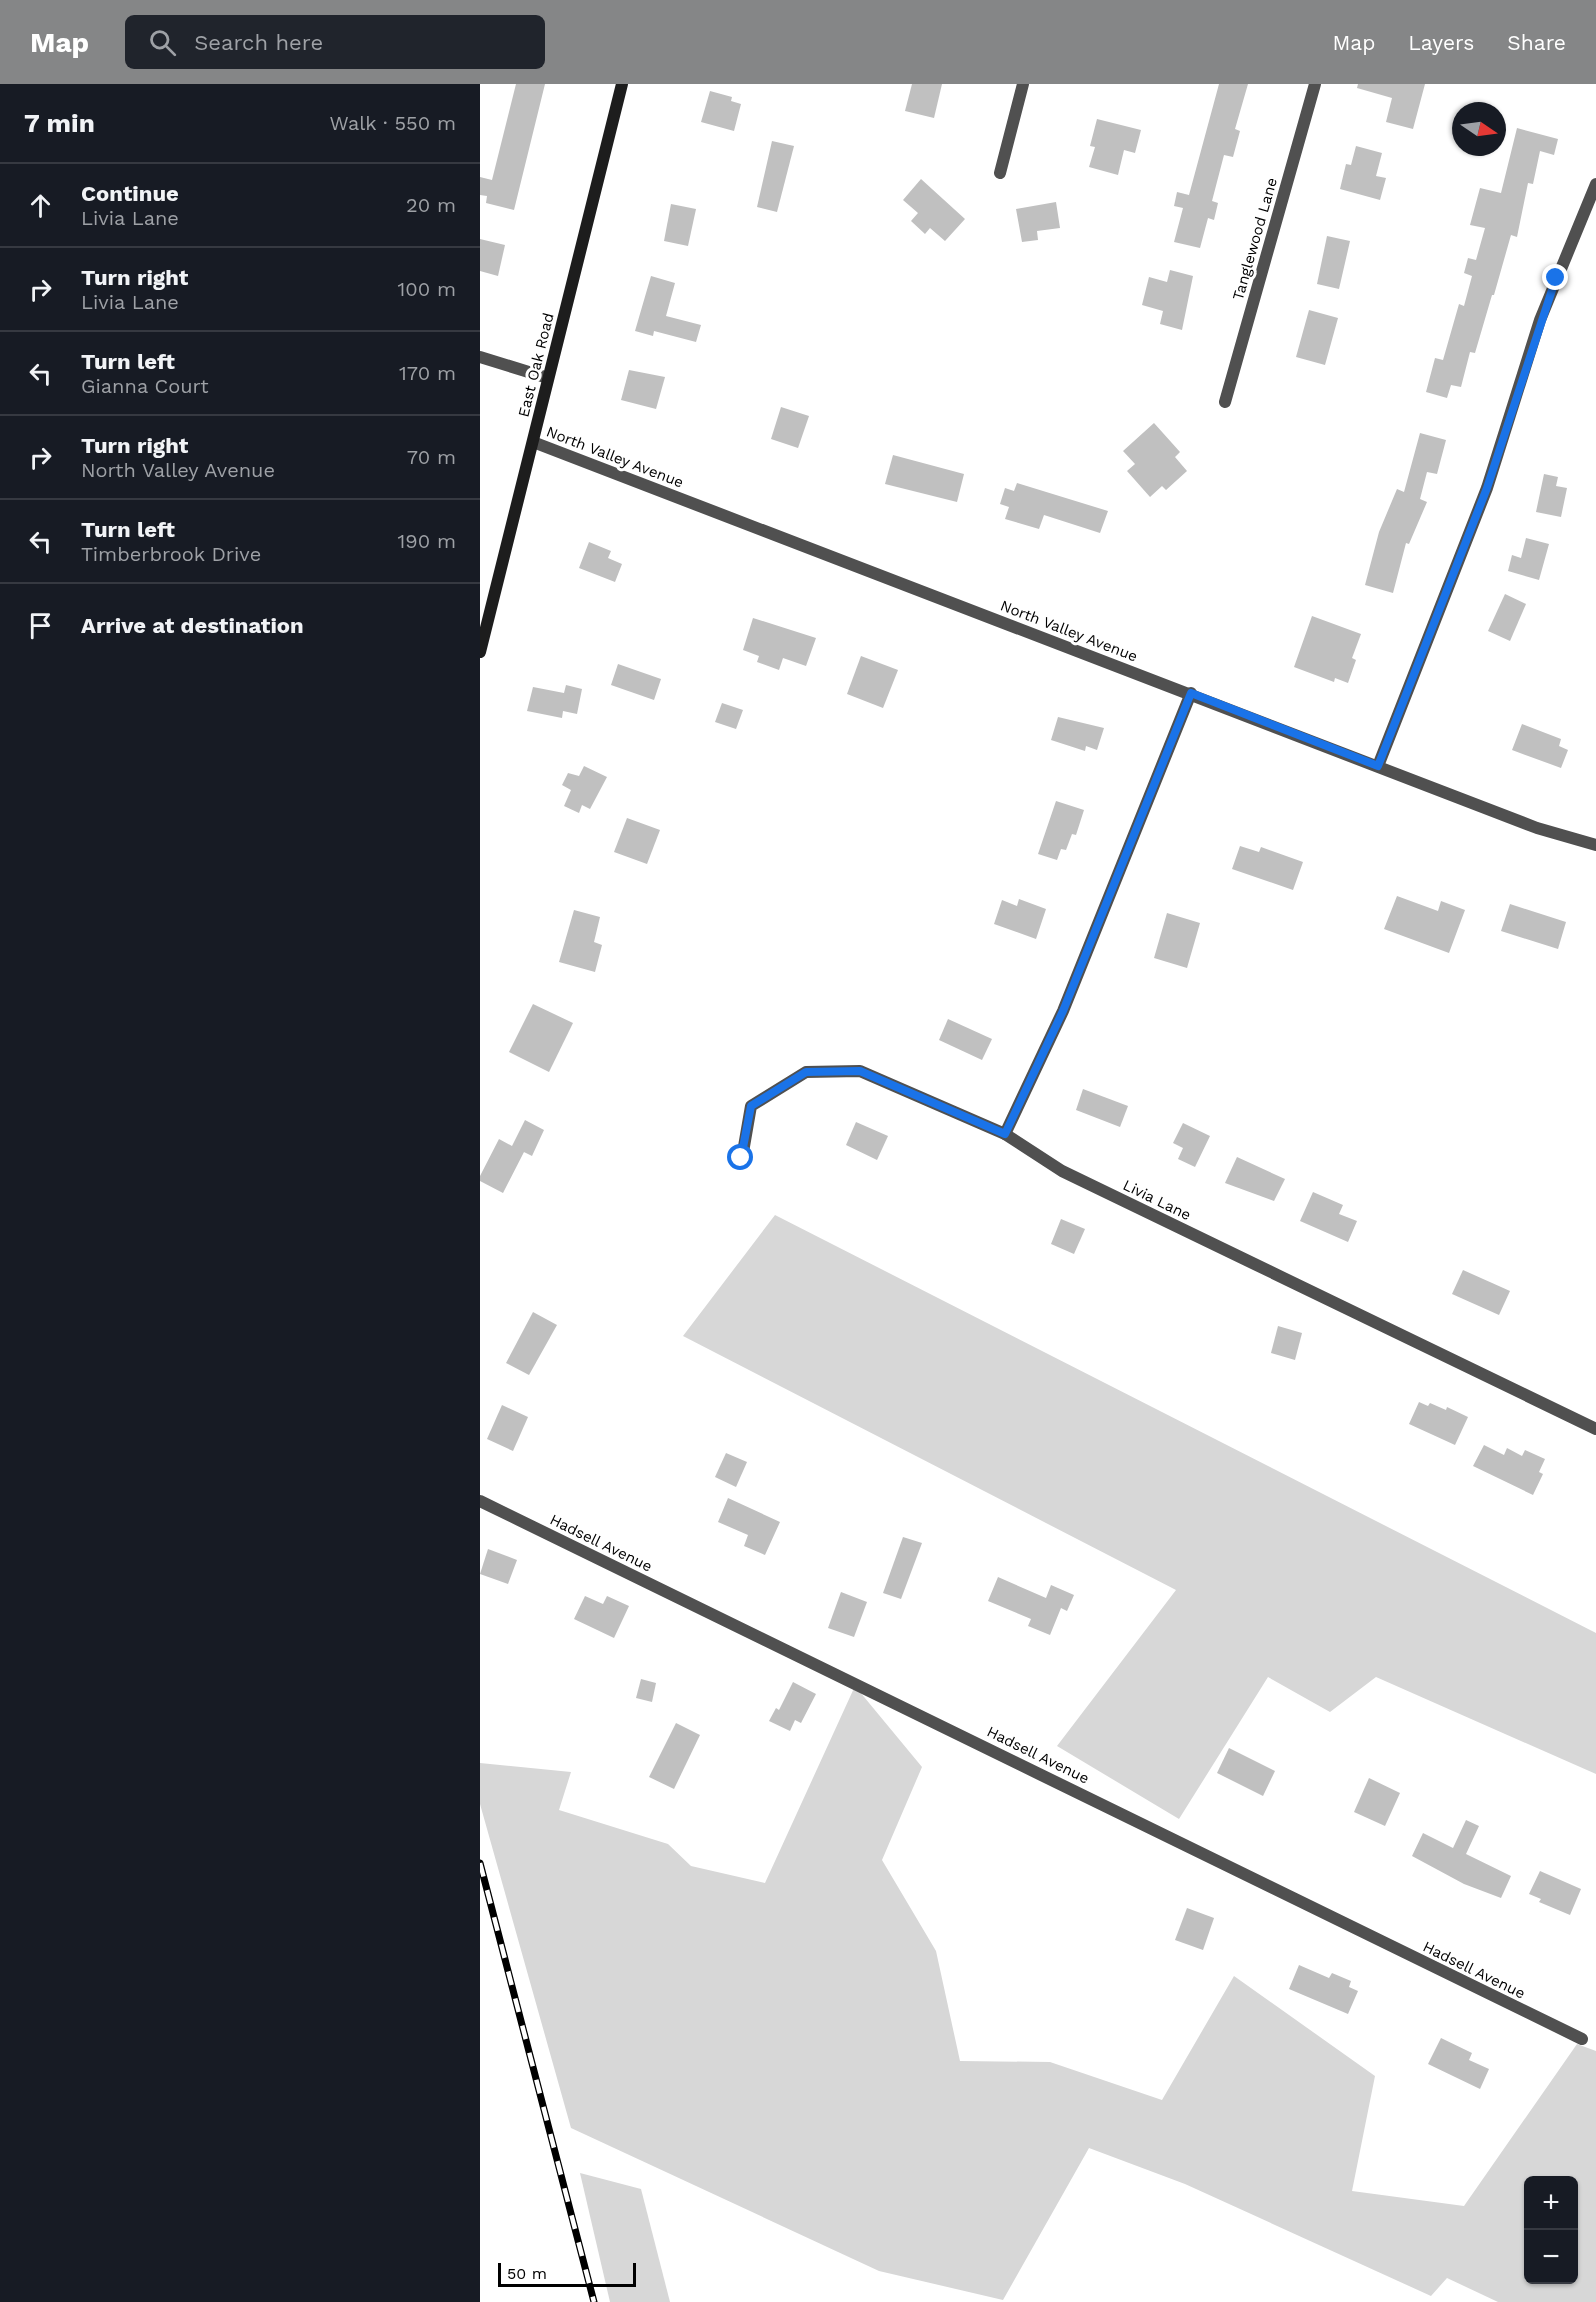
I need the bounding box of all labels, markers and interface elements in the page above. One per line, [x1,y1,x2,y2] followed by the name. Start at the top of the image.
[125,15,545,69] search box
[30,26,89,59] text: Map
[146,26,179,59] icon: search
[194,30,323,55] text: Search here
[1332,30,1375,55] text: Map
[1408,30,1474,55] text: Layers
[1507,30,1566,55] text: Share
[1452,102,1506,156] north arrow
[24,108,95,138] text: 7 min
[329,111,456,135] text: Walk · 550 m
[1229,176,1281,302] street label: Tanglewood Lane
[81,181,179,206] text: Continue
[24,189,57,222] icon: ahead
[406,193,456,217] text: 20 m
[81,206,179,230] text: Livia Lane
[1542,264,1568,290] route end
[81,265,188,290] text: Turn right
[24,273,57,306] icon: right
[397,277,456,301] text: 100 m
[81,290,179,314] text: Livia Lane
[514,311,558,419] street label: East Oak Road
[81,349,175,374] text: Turn left
[24,357,57,390] icon: left
[399,361,456,385] text: 170 m
[81,374,209,398] text: Gianna Court
[544,423,686,491] street label: North Valley Avenue
[81,433,188,458] text: Turn right
[24,441,57,474] icon: right
[407,445,456,469] text: 70 m
[81,458,275,482] text: North Valley Avenue
[81,517,175,542] text: Turn left
[24,525,57,558] icon: left
[398,529,456,553] text: 190 m
[81,542,261,566] text: Timberbrook Drive
[998,597,1140,665] street label: North Valley Avenue
[24,609,57,642] icon: arrive
[81,613,304,638] text: Arrive at destination
[727,1144,753,1170] route start
[1120,1176,1194,1224] street label: Livia Lane
[547,1510,655,1576] street label: Hadsell Avenue
[984,1722,1092,1788] street label: Hadsell Avenue
[1420,1937,1528,2003] street label: Hadsell Avenue
[1524,2176,1578,2284] map controls
[1524,2176,1578,2230] button: +
[1524,2230,1578,2284] button: −
[498,2260,636,2288] scale bar
[507,2264,547,2283] text: 50 m

